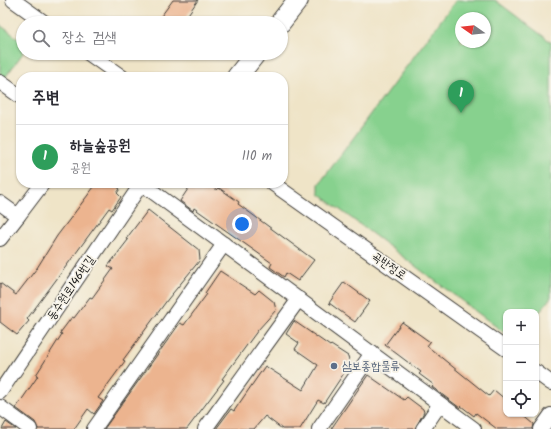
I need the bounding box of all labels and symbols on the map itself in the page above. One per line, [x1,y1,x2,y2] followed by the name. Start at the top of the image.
[455,12,491,48] north arrow
[448,80,474,113] pin: 1
[232,214,252,234] your location
[368,247,410,285] street label: 곡반정로
[42,251,100,324] street label: 동수원로146번길
[342,357,400,376] place label: 삼보종합물류
[329,361,339,371] marker: 삼보종합물류

